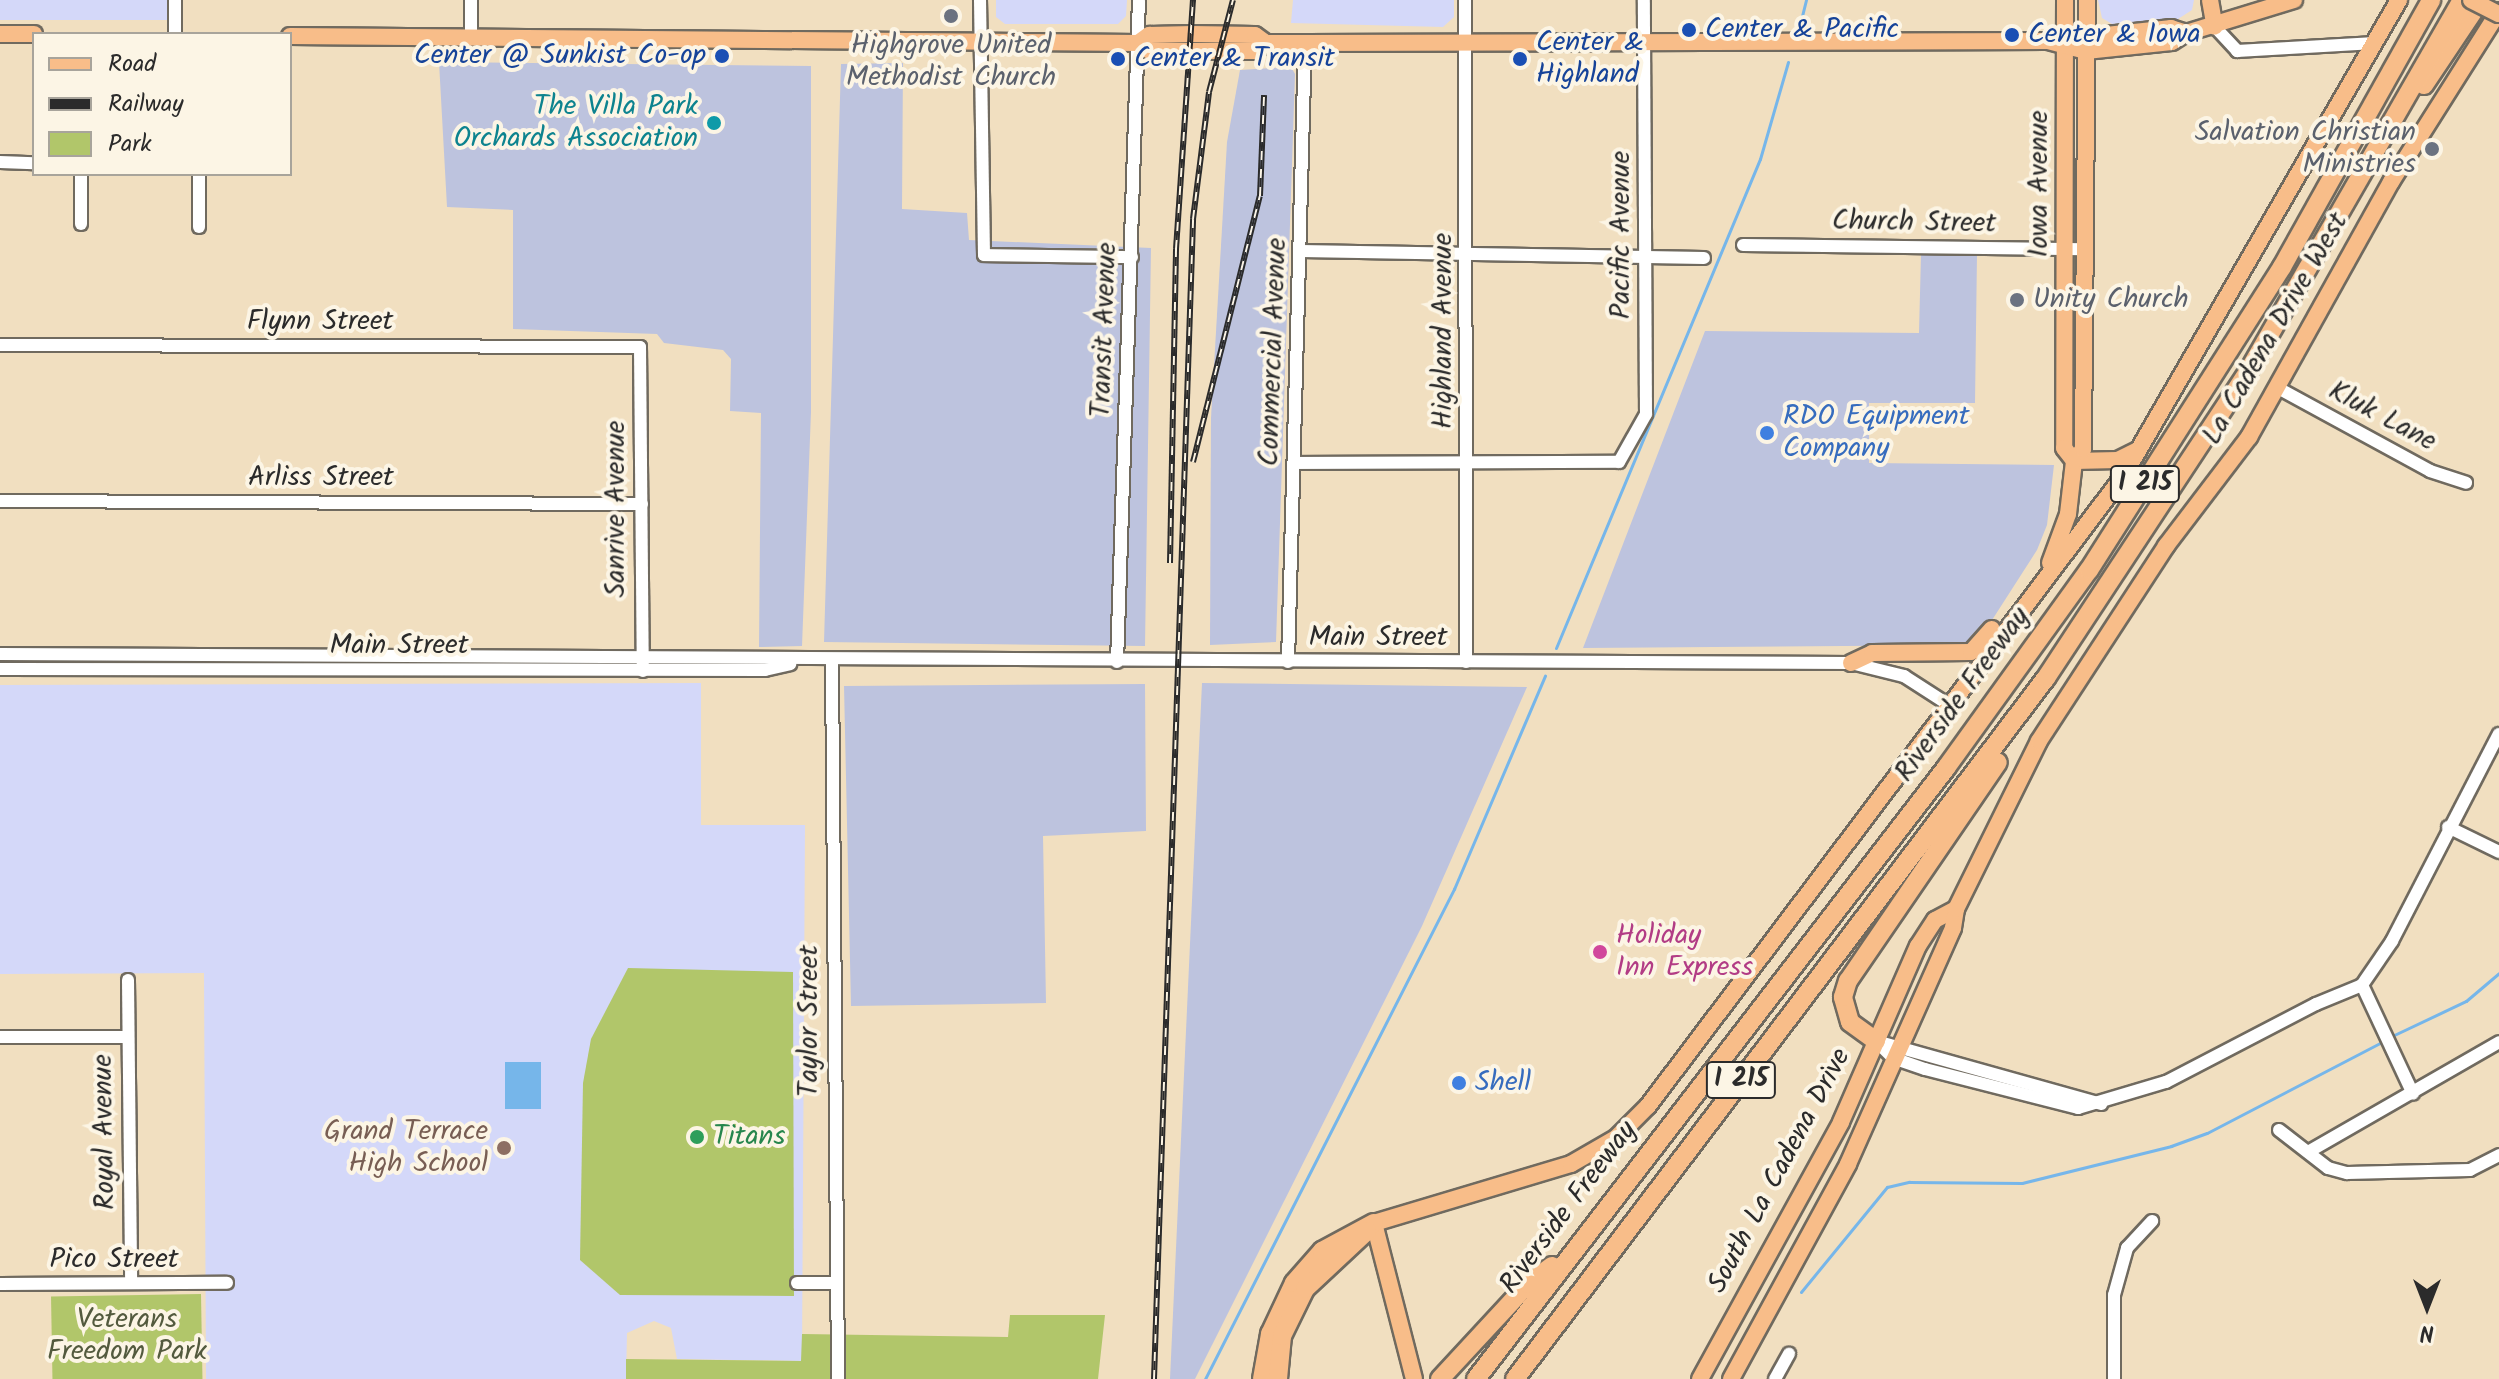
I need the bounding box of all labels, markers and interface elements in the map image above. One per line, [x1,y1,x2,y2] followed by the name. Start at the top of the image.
[942,7,960,25] marker: Highgrove United Methodist Church
[1705,13,1899,47] place label: Center & Pacific
[2028,18,2201,52] place label: Center & Iowa
[1680,21,1698,39] marker: Center & Pacific
[1536,26,1644,92] place label: Center & Highland
[2003,26,2021,44] marker: Center & Iowa
[846,29,1056,95] place label: Highgrove United Methodist Church
[32,32,292,176] legend
[414,39,706,73] place label: Center @ Sunkist Co-op
[1134,42,1335,76] place label: Center & Transit
[108,45,156,84] text: Road
[713,47,731,65] marker: Center @ Sunkist Co-op
[1109,50,1127,68] marker: Center & Transit
[1511,50,1529,68] marker: Center & Highland
[108,85,184,124] text: Railway
[454,90,698,156] place label: The Villa Park Orchards Association
[2023,111,2057,257] street label: Iowa Avenue
[705,114,723,132] marker: The Villa Park Orchards Association
[2195,116,2416,182] place label: Salvation Christian Ministries
[108,125,152,164] text: Park
[2423,140,2441,158] marker: Salvation Christian Ministries
[1605,151,1639,319] street label: Pacific Avenue
[1832,205,1996,241] street label: Church Street
[2196,207,2356,451] street label: La Cadena Drive West
[1427,233,1461,429] street label: Highland Avenue
[1253,237,1295,467] street label: Commercial Avenue
[1085,242,1125,418] street label: Transit Avenue
[2033,283,2189,317] place label: Unity Church
[2008,291,2026,309] marker: Unity Church
[247,305,393,339] street label: Flynn Street
[2322,375,2442,459] street label: Kluk Lane
[1783,400,1970,466] place label: RDO Equipment Company
[600,421,634,597] street label: Sanrive Avenue
[1758,424,1776,442] marker: RDO Equipment Company
[248,461,394,495] street label: Arliss Street
[2109,462,2181,506] road number: I 215
[1888,601,2038,789] street label: Riverside Freeway
[1308,621,1448,655] street label: Main Street
[329,629,469,663] street label: Main Street
[1616,919,1753,985] place label: Holiday Inn Express
[1591,943,1609,961] marker: Holiday Inn Express
[793,945,827,1097] street label: Taylor Street
[1701,1043,1859,1299] street label: South La Cadena Drive
[87,1054,123,1210] street label: Royal Avenue
[1705,1058,1777,1102] road number: I 215
[1475,1066,1531,1100] place label: Shell
[1450,1074,1468,1092] marker: Shell
[324,1115,488,1181] place label: Grand Terrace High School
[1493,1115,1645,1301] street label: Riverside Freeway
[713,1120,785,1154] place label: Titans
[688,1128,706,1146] marker: Titans
[495,1139,513,1157] marker: Grand Terrace High School
[49,1243,179,1277] street label: Pico Street
[2387,1267,2467,1347] north arrow
[47,1303,207,1369] park label: Veterans Freedom Park
[2420,1314,2434,1349] text: N

